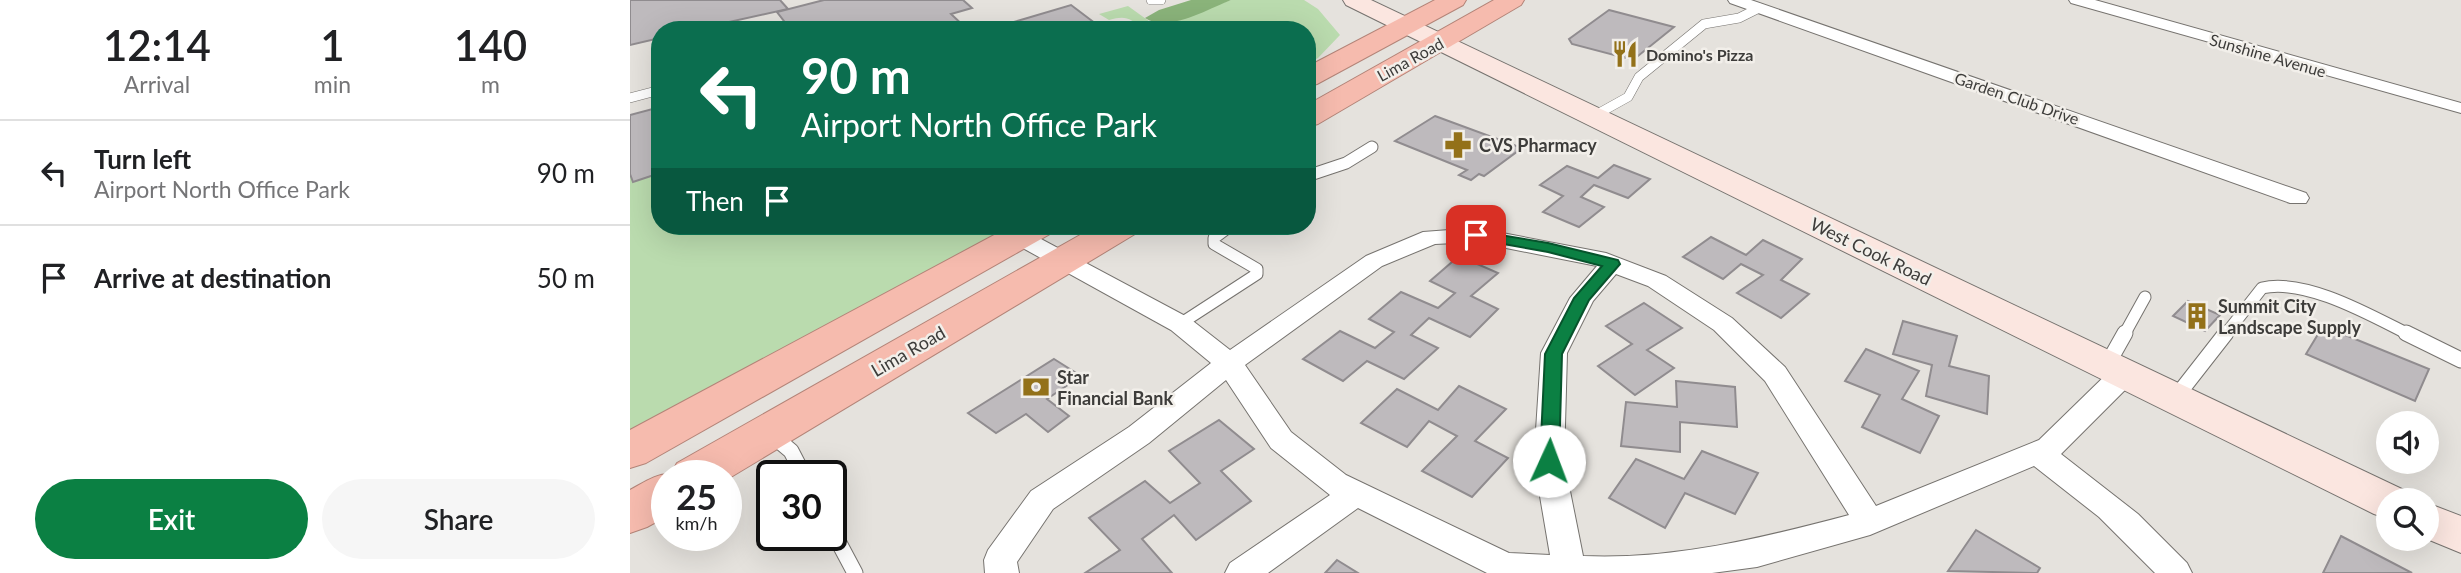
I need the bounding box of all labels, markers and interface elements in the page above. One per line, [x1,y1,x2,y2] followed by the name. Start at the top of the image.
[103,20,211,70] text: 12:14
[320,20,345,70] text: 1
[454,20,527,70] text: 140
[2208,29,2328,81] street label: Sunshine Avenue
[1374,33,1446,85] street label: Lima Road
[1610,39,1640,69] restaurant icon: Domino's Pizza
[1646,45,1753,64] place label: Domino's Pizza
[801,46,911,104] text: 90 m
[686,49,777,140] icon: left
[1952,68,2082,128] street label: Garden Club Drive
[124,70,190,98] text: Arrival
[314,70,351,98] text: min
[481,70,500,98] text: m
[801,105,1157,144] text: Airport North Office Park
[1443,130,1473,160] pharmacy icon: CVS Pharmacy
[1479,134,1597,156] place label: CVS Pharmacy
[94,143,191,175] text: Turn left
[35,154,73,192] icon: left
[537,157,595,189] text: 90 m
[94,175,350,203] text: Airport North Office Park
[758,182,796,220] icon: arrive
[686,185,744,217] text: Then
[1446,205,1506,265] pin
[1807,212,1935,290] street label: West Cook Road
[1457,216,1495,254] icon: arrive
[35,259,73,297] icon: arrive
[94,262,331,294] text: Arrive at destination
[537,262,595,294] text: 50 m
[2218,295,2362,338] place label: Summit City Landscape Supply
[2182,301,2212,331] building icon: Summit City Landscape Supply
[867,321,949,381] street label: Lima Road
[1057,366,1173,409] place label: Star Financial Bank
[1021,372,1051,402] bank icon: Star Financial Bank
[2376,411,2439,551] map controls
[2376,411,2439,474] button: sound
[1512,424,1586,498] position arrow
[756,460,847,551] speed limit sign: 30
[676,475,717,517] text: 25
[35,479,308,559] button: Exit
[322,479,595,559] button: Share
[2376,488,2439,551] button: search
[675,512,718,534] text: km/h

